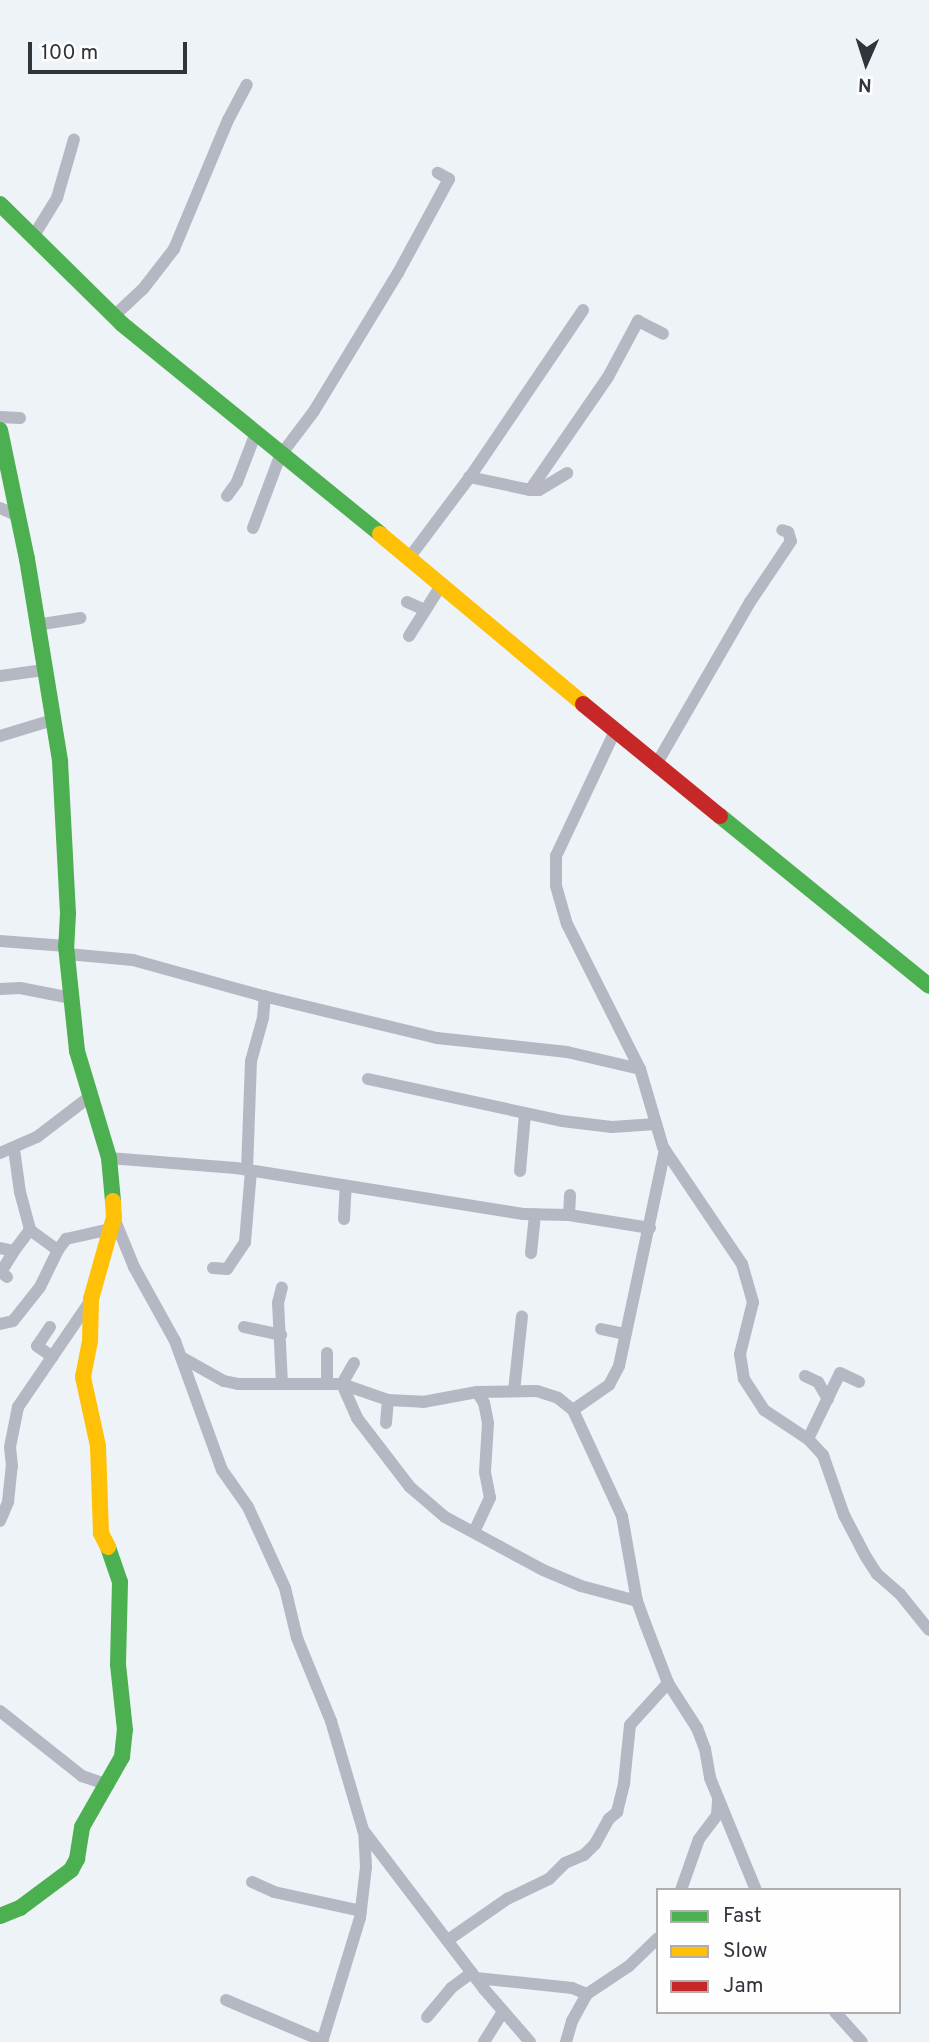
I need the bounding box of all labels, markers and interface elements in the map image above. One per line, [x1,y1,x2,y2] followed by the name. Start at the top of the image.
[32,28,191,72] scale bar
[831,28,901,98] north arrow
[41,40,98,67] text: 100 m
[857,72,872,96] text: N
[656,1888,901,2014] legend
[723,1903,762,1930] text: Fast
[723,1938,768,1965] text: Slow
[723,1973,764,2000] text: Jam

